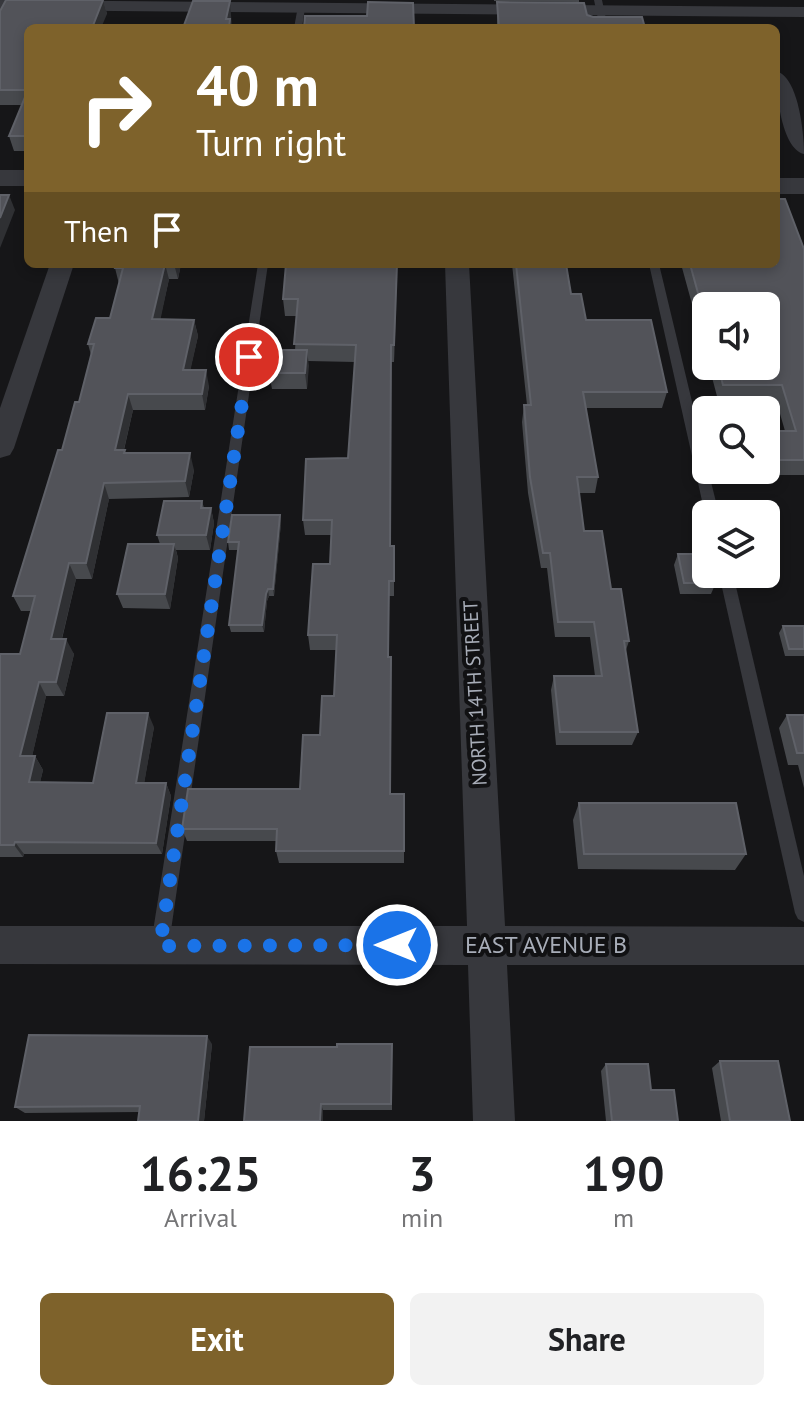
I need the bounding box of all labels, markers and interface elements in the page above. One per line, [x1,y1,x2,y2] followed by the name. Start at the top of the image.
[196,49,319,121] text: 40 m
[64,56,168,160] icon: right
[196,119,346,166] text: Turn right
[145,208,189,252] icon: arrive
[64,211,129,250] text: Then
[692,292,780,588] map controls
[692,292,780,380] button: sound
[215,323,283,391] pin
[227,335,271,379] icon: arrive
[692,396,780,484] button: search
[692,500,780,588] button: layers
[457,600,493,786] street label: NORTH 14TH STREET
[355,903,439,987] position arrow
[465,929,627,960] street label: EAST AVENUE B
[140,1142,261,1204] text: 16:25
[408,1142,436,1204] text: 3
[583,1142,664,1204] text: 190
[164,1201,237,1234] text: Arrival
[401,1201,443,1234] text: min
[613,1201,634,1234] text: m
[40,1293,394,1385] button: Exit
[410,1293,764,1385] button: Share

